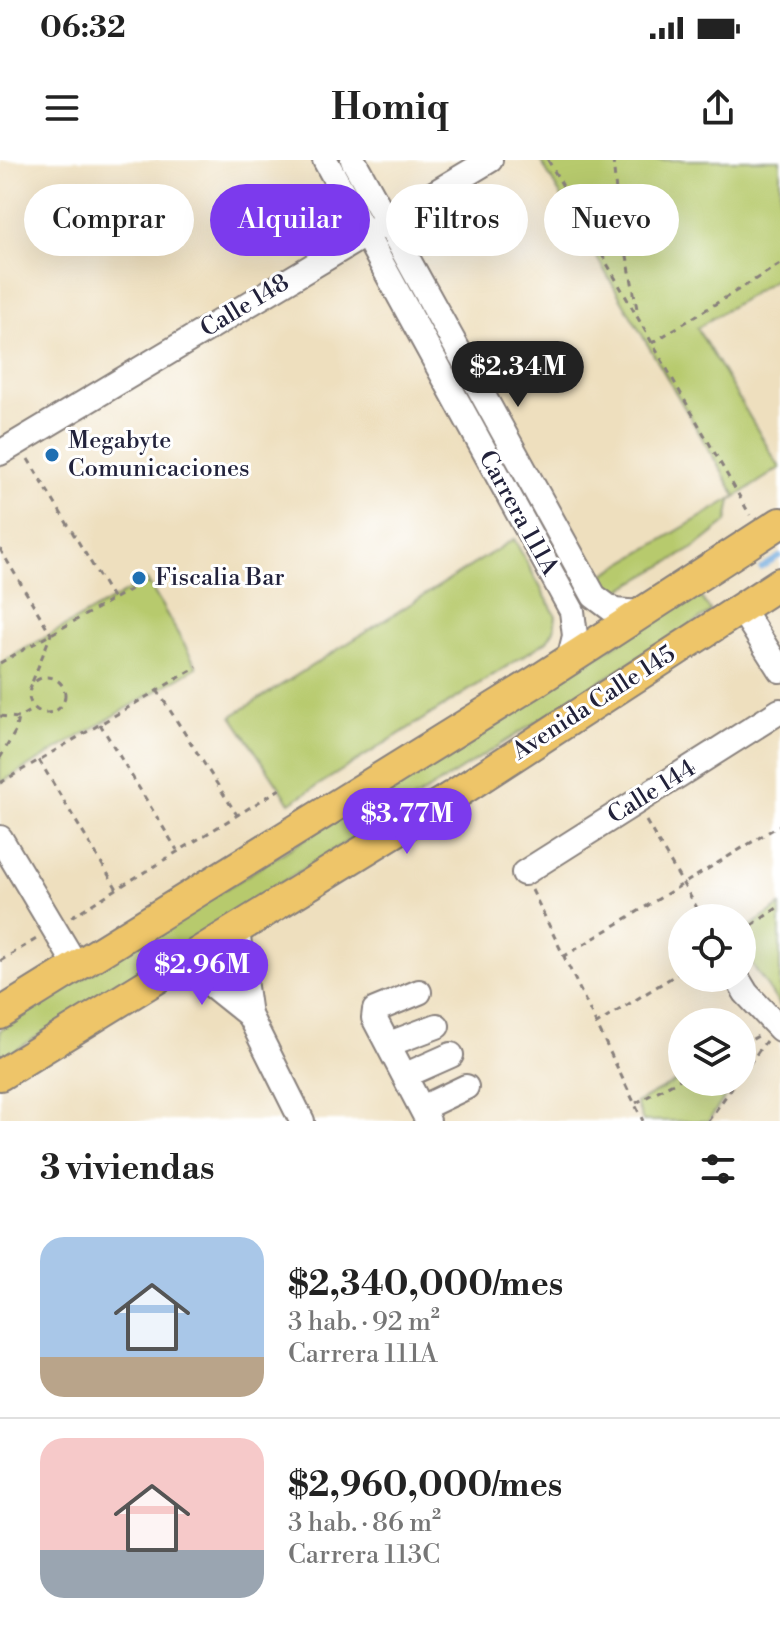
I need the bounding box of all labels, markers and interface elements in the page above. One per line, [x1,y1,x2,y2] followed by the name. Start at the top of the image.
[40,9,126,47] text: 06:32
[40,86,84,130] icon: menu
[331,86,449,131] text: Homiq
[696,86,740,130] icon: share
[24,184,194,256] chip: Comprar
[210,184,370,256] chip: Alquilar
[386,184,528,256] chip: Filtros
[544,184,679,256] chip: Nuevo
[195,268,295,344] street label: Calle 148
[453,341,583,409] pin: $2.34M
[470,351,566,383] text: $2.34M
[68,426,250,484] place label: Megabyte Comunicaciones
[471,445,565,581] street label: Carrera 111A
[43,446,61,464] marker: Megabyte Comunicaciones
[155,563,285,593] place label: Fiscalia Bar
[130,569,148,587] marker: Fiscalia Bar
[506,639,681,768] street label: Avenida Calle 145
[602,753,702,831] street label: Calle 144
[342,788,472,856] pin: $3.77M
[361,798,453,830] text: $3.77M
[668,904,756,1096] map controls
[668,904,756,992] button: locate
[137,939,267,1007] pin: $2.96M
[154,949,250,981] text: $2.96M
[668,1008,756,1096] button: layers
[696,1147,740,1191] icon: filters
[40,1148,215,1190] text: 3 viviendas
[288,1264,563,1306] text: $2,340,000/mes
[104,1269,200,1365] icon: home
[288,1306,440,1338] text: 3 hab. · 92 m²
[288,1338,438,1370] text: Carrera 111A
[288,1465,562,1507] text: $2,960,000/mes
[104,1470,200,1566] icon: home
[288,1507,441,1539] text: 3 hab. · 86 m²
[288,1539,440,1571] text: Carrera 113C

